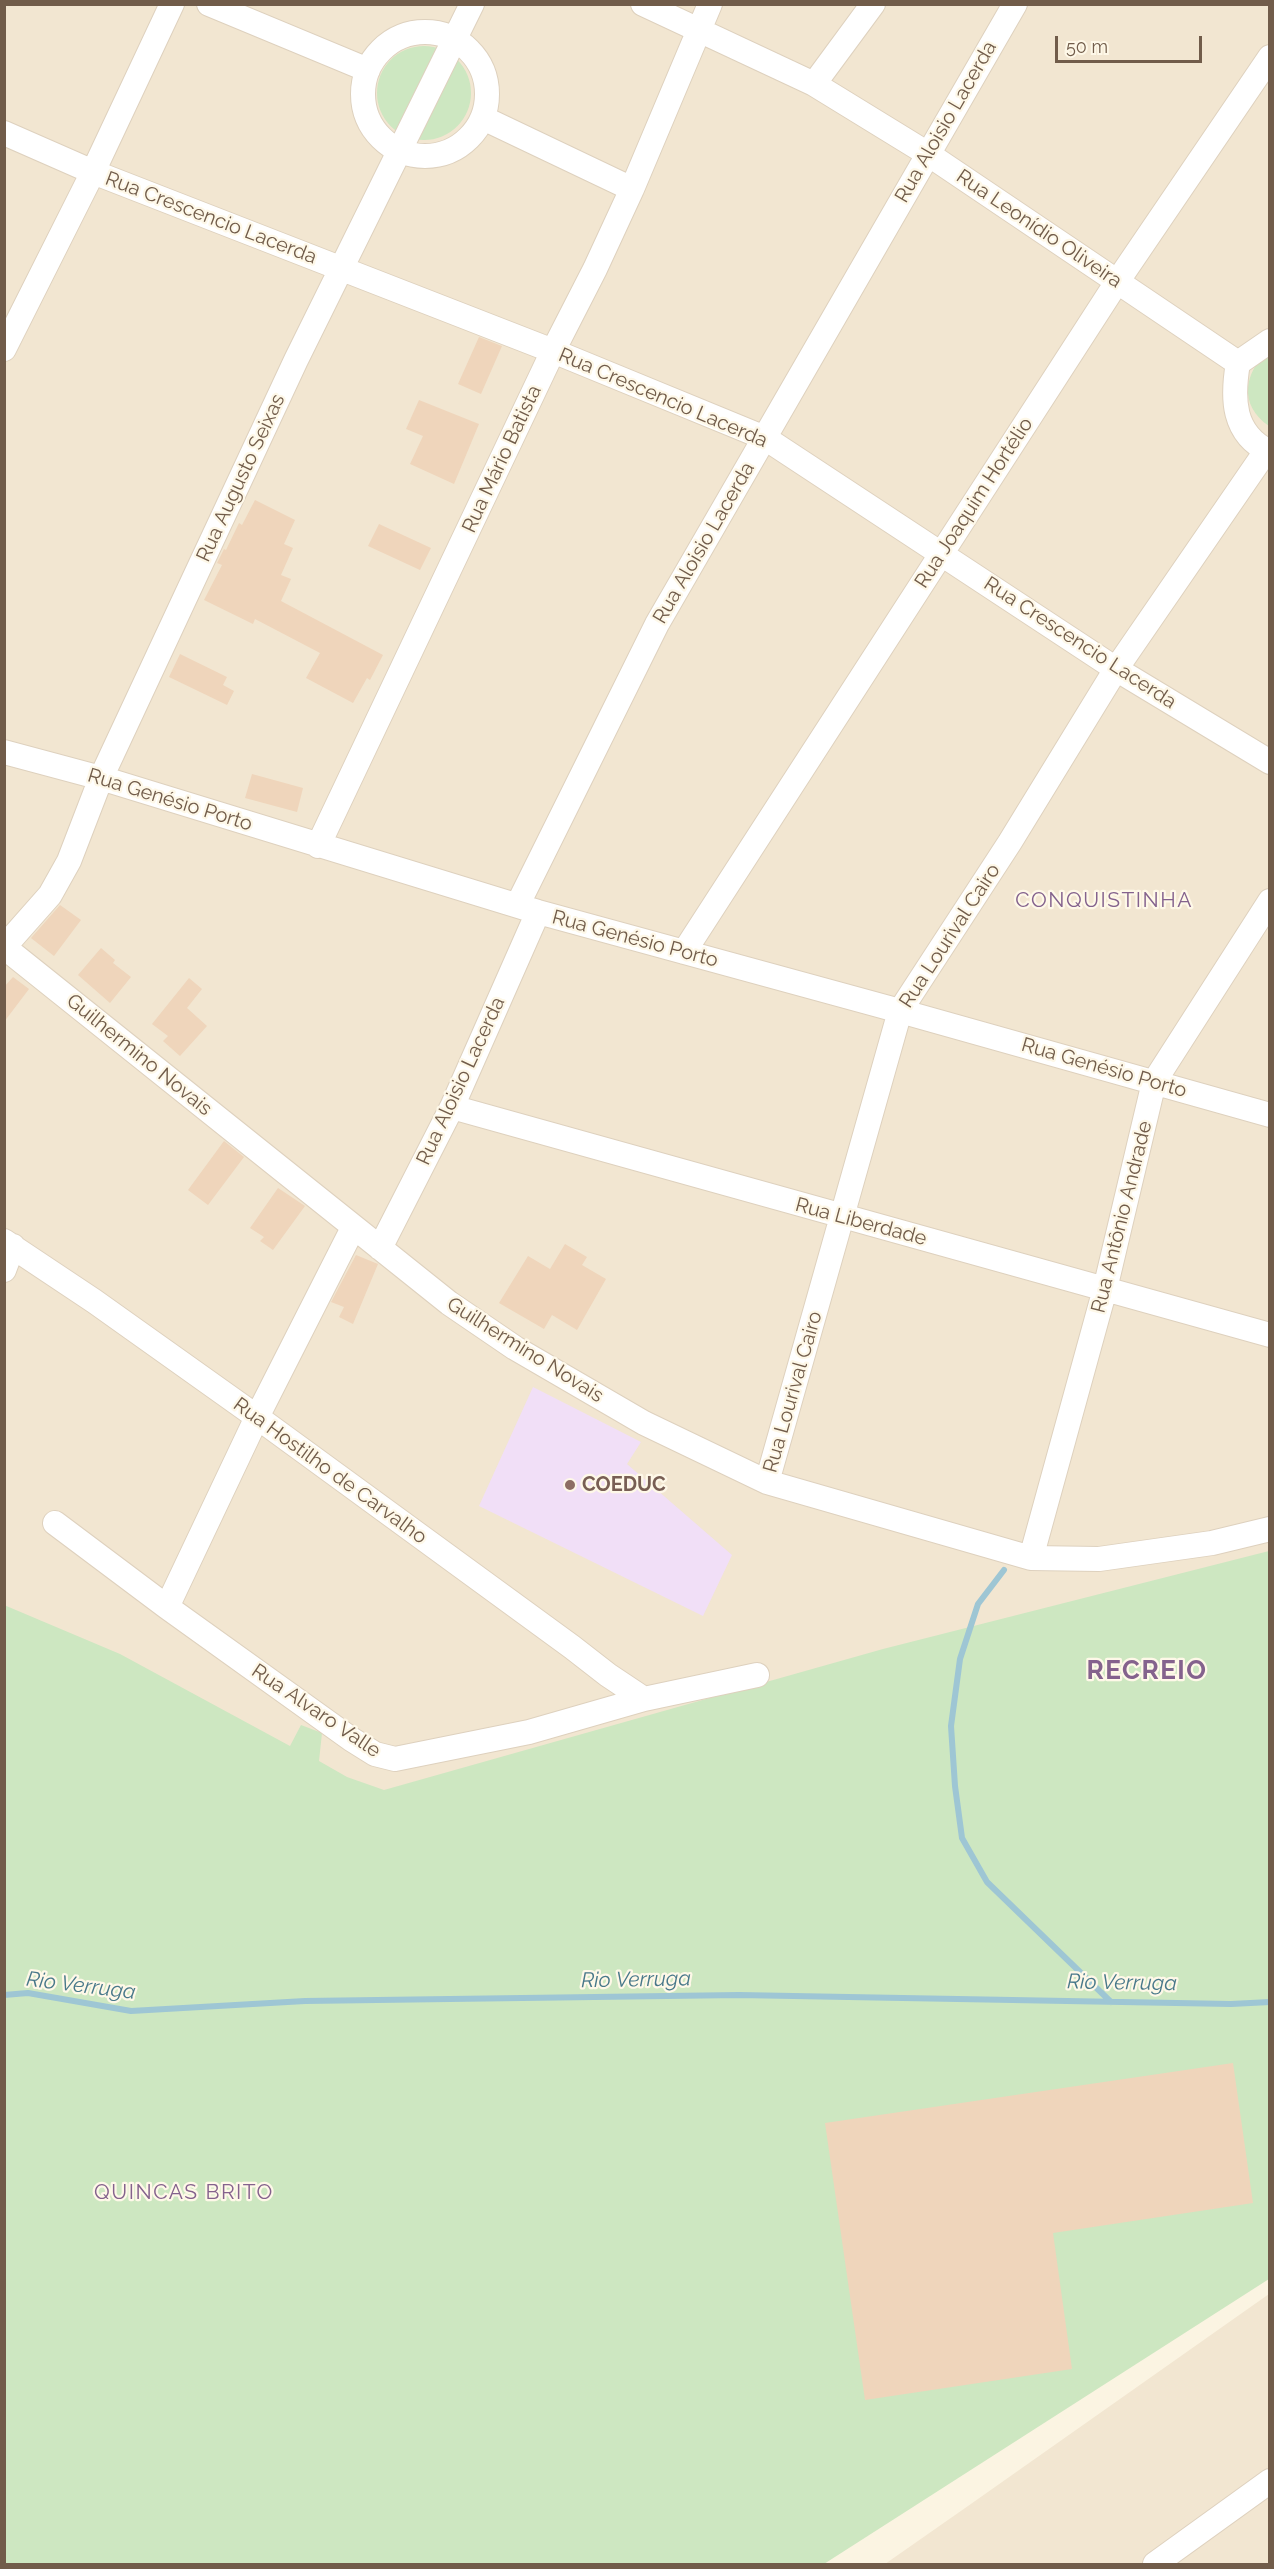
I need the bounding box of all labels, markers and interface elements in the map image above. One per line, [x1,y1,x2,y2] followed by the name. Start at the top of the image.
[1058,24,1205,62] scale bar
[1066,36,1108,57] text: 50 m
[890,37,1002,207] street label: Rua Aloisio Lacerda
[952,165,1126,293] street label: Rua Leonídio Oliveira
[102,167,320,269] street label: Rua Crescencio Lacerda
[555,343,771,453] street label: Rua Crescencio Lacerda
[457,381,547,537] street label: Rua Mário Batista
[192,390,290,566] street label: Rua Augusto Seixas
[910,413,1038,593] street label: Rua Joaquim Hortélio
[648,458,760,628] street label: Rua Aloisio Lacerda
[979,572,1181,714] street label: Rua Crescencio Lacerda
[85,764,255,836] street label: Rua Genésio Porto
[895,860,1005,1012] street label: Rua Lourival Cairo
[1015,888,1193,914] district label: CONQUISTINHA
[549,905,721,973] street label: Rua Genésio Porto
[62,989,216,1121] street label: Guilhermino Novais
[412,993,510,1169] street label: Rua Aloisio Lacerda
[1019,1033,1189,1103] street label: Rua Genésio Porto
[1087,1119,1157,1315] street label: Rua Antônio Andrade
[793,1193,929,1251] street label: Rua Liberdade
[442,1292,608,1408] street label: Guilhermino Novais
[758,1309,828,1475] street label: Rua Lourival Cairo
[229,1393,431,1549] street label: Rua Hostilho de Carvalho
[582,1473,666,1497] place label: COEDUC
[563,1478,577,1492] marker: COEDUC
[1087,1655,1207,1687] district label: RECREIO
[247,1659,385,1763] street label: Rua Alvaro Valle
[581,1966,691,1994] water label: Rio Verruga
[25,1967,137,2005] water label: Rio Verruga
[1067,1969,1177,1997] water label: Rio Verruga
[94,2180,274,2206] district label: QUINCAS BRITO

